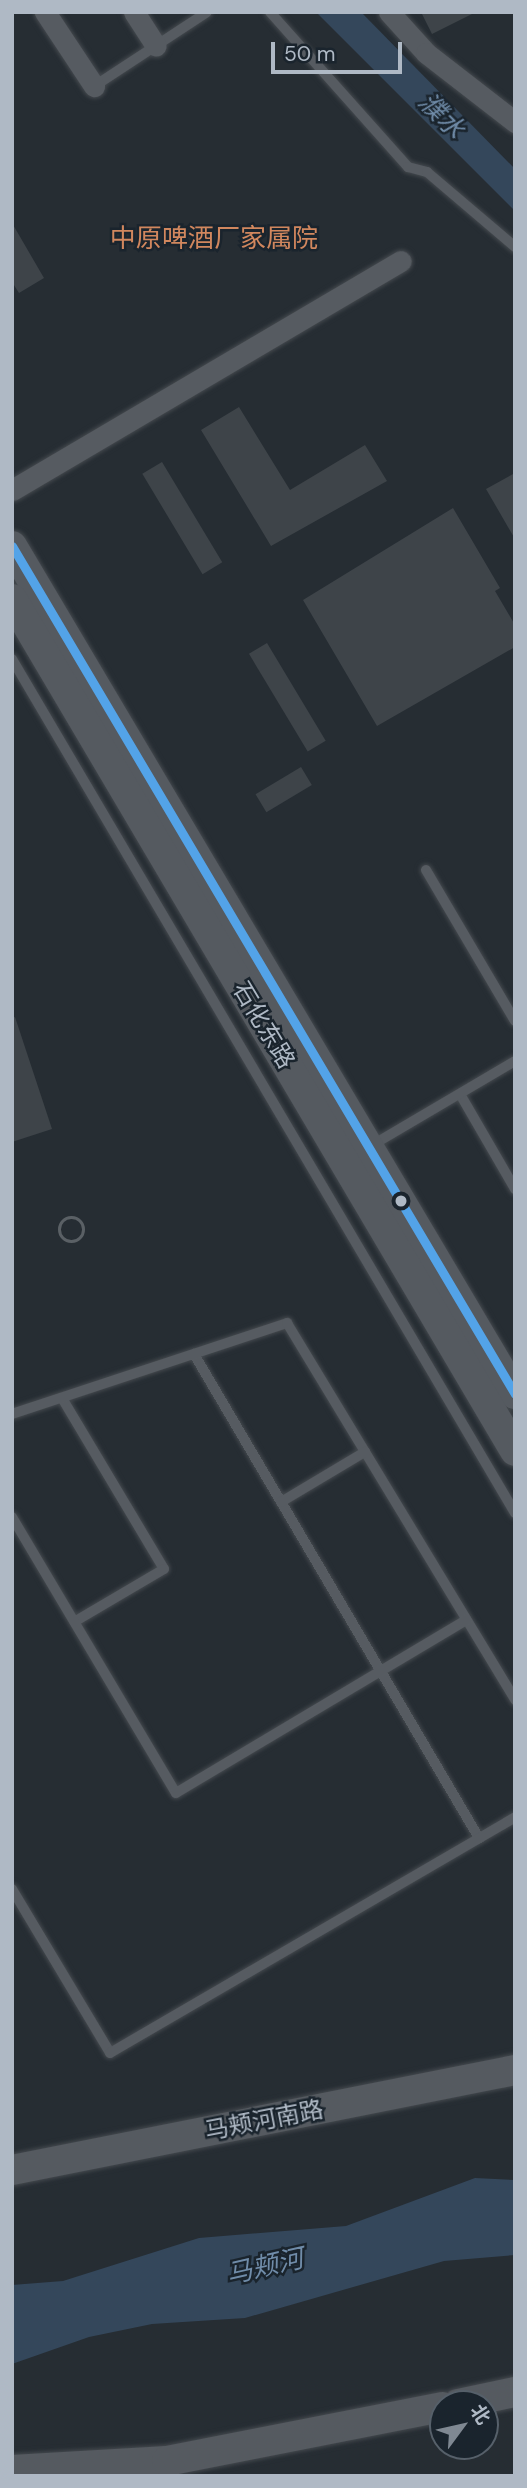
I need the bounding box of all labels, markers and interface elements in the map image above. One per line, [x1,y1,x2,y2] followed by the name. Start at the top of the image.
[275,28,406,72] scale bar
[284,40,335,68] text: 50 m
[412,87,470,145] water label: 濮水
[110,223,318,255] district label: 中原啤酒厂家属院
[227,976,301,1074] street label: 石化东路
[394,1194,408,1208] unlabelled marker
[202,2094,326,2146] street label: 马颊河南路
[223,2243,307,2291] water label: 马颊河
[429,2390,499,2460] north arrow
[465,2400,496,2429] text: 北

